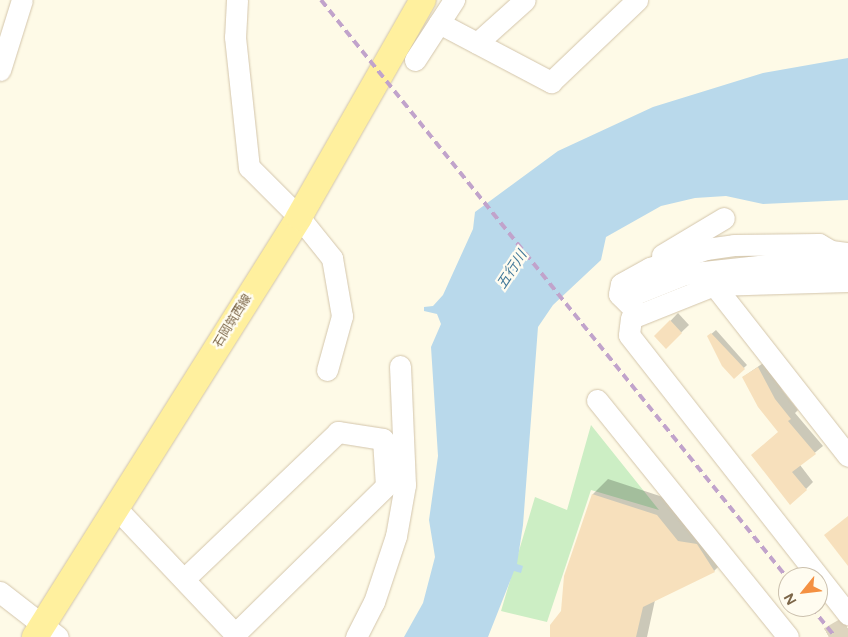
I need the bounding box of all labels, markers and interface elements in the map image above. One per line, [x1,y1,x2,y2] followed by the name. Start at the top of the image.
[494,248,530,292] water label: 五行川
[211,292,255,350] street label: 石岡筑西線
[778,567,828,617] north arrow
[780,590,800,608] text: N

